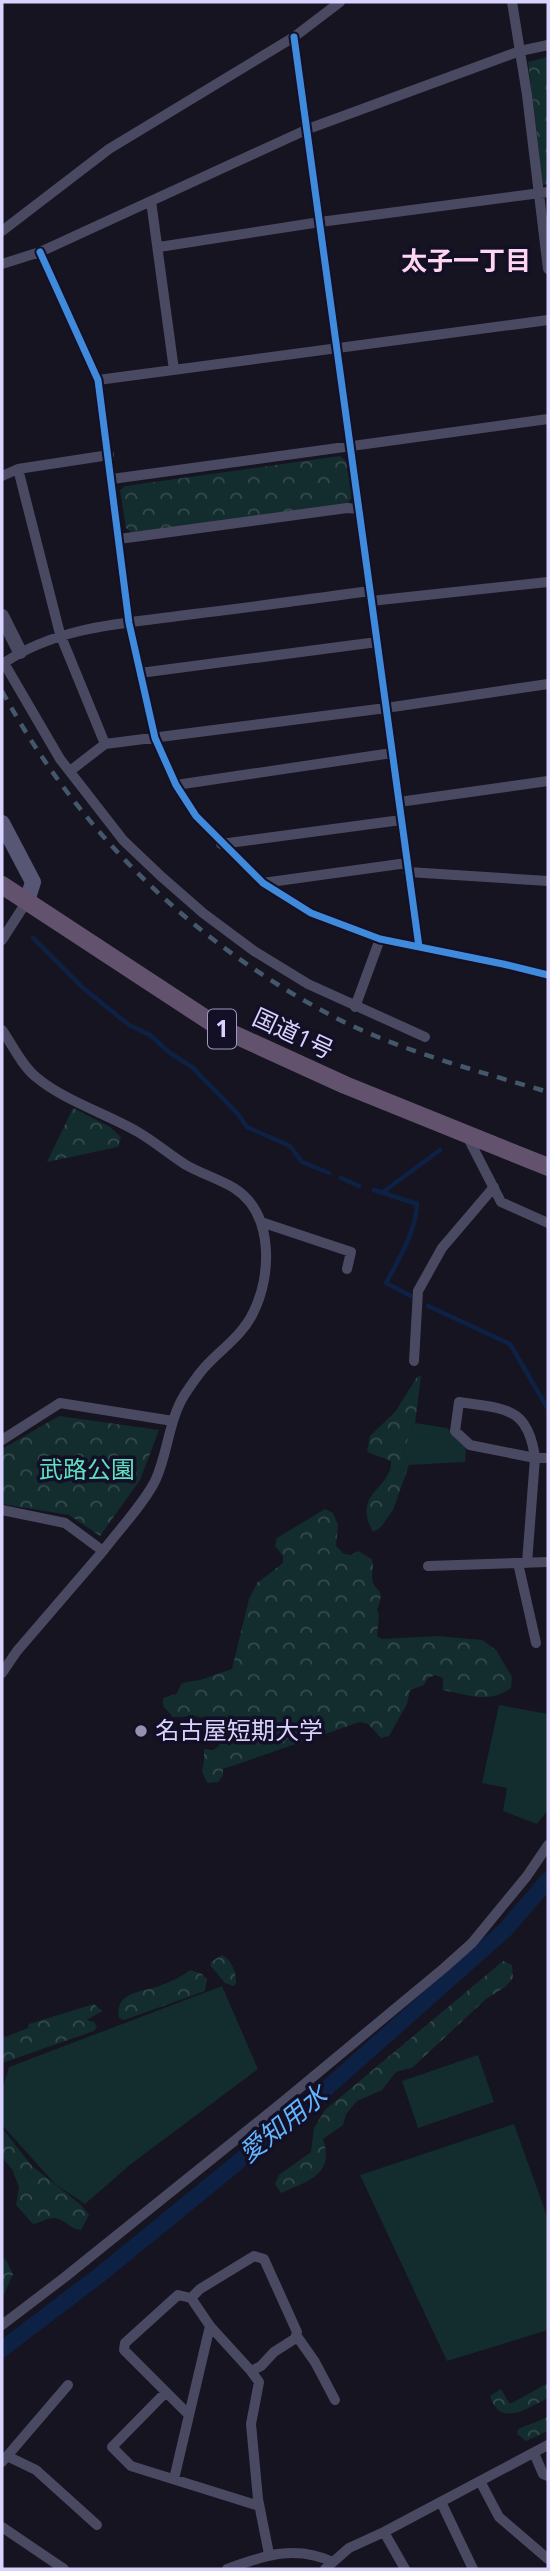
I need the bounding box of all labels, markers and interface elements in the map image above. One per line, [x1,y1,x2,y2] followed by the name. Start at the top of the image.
[401,242,531,278] district label: 太子一丁目
[248,1000,339,1066] street label: 国道1号
[208,1010,236,1048] road number: 1
[39,1452,135,1485] park label: 武路公園
[155,1713,323,1746] place label: 名古屋短期大学
[133,1723,149,1739] marker: 名古屋短期大学
[231,2075,336,2170] water label: 愛知用水

